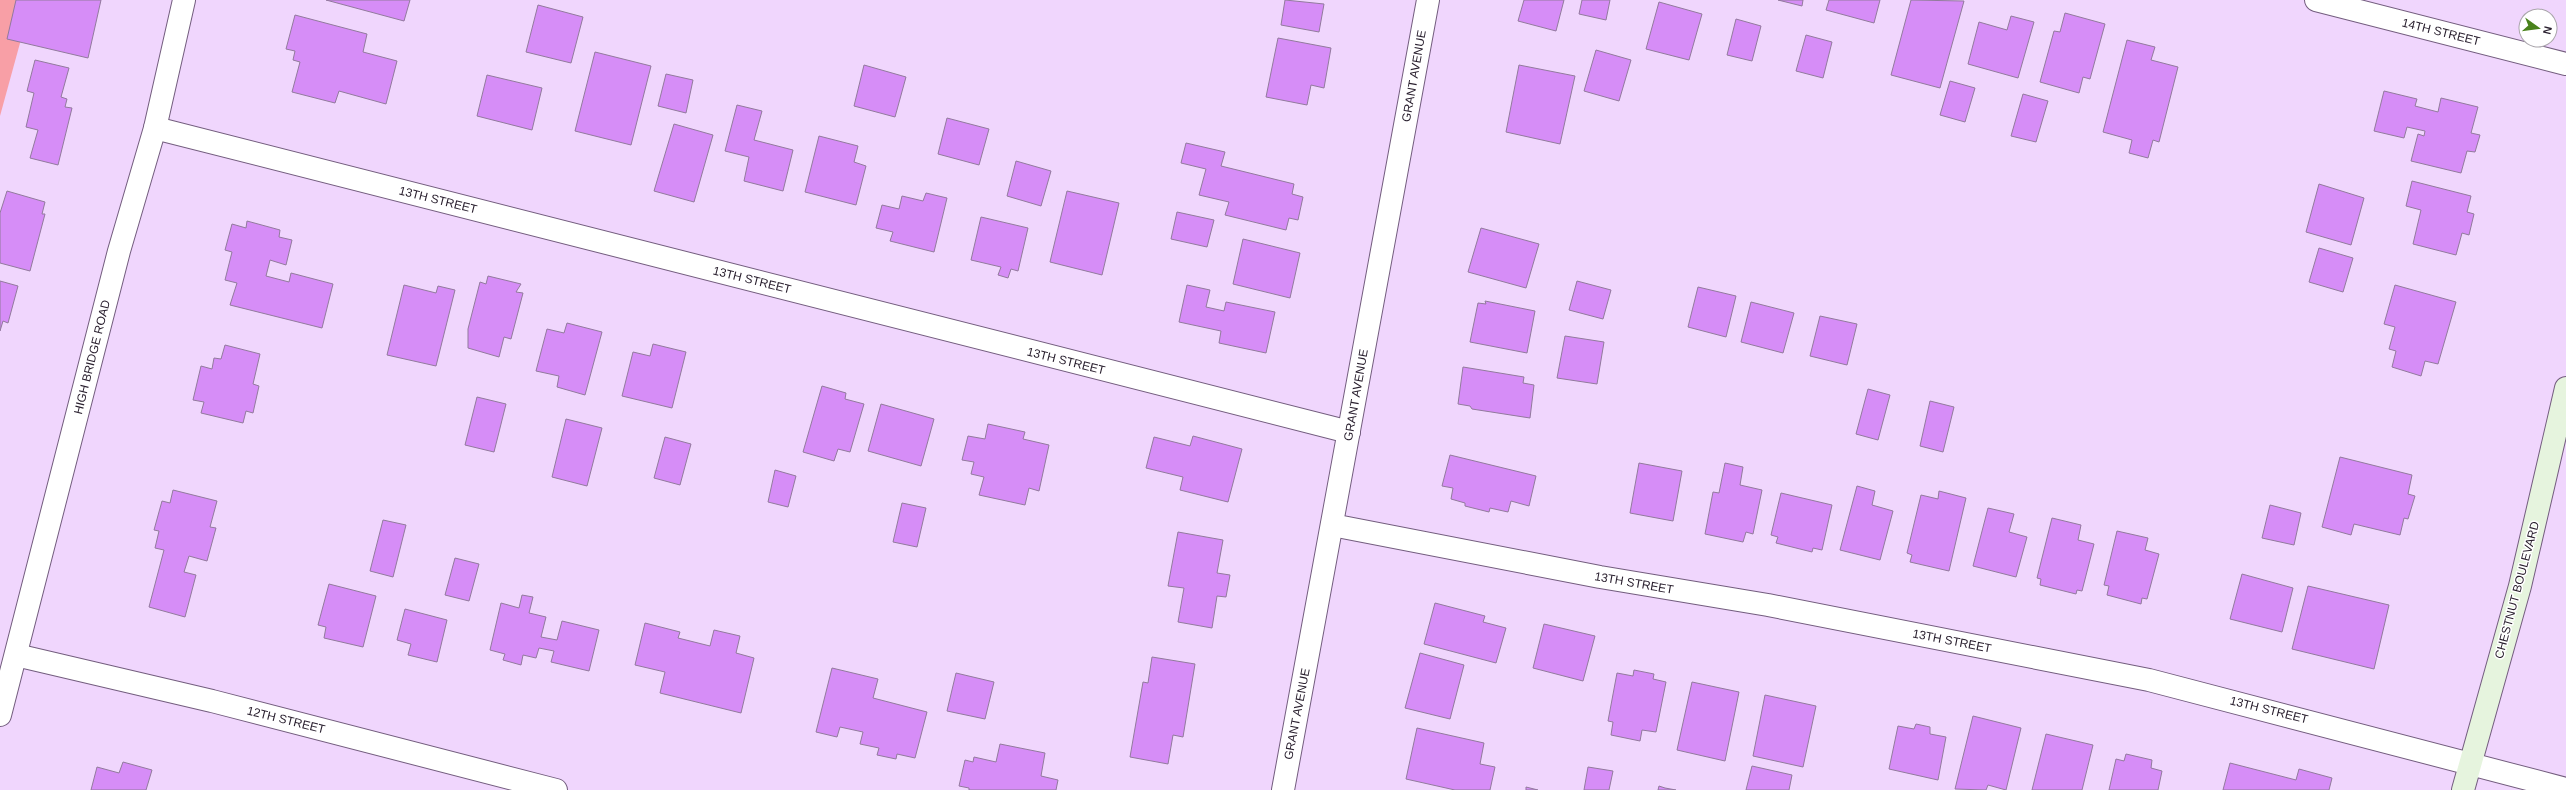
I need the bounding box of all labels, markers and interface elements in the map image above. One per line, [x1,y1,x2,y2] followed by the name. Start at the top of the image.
[2518,8,2558,48] north arrow
[2400,16,2482,49] street label: 14TH STREET
[2541,25,2554,36] text: N
[1399,29,1429,123] street label: GRANT AVENUE
[397,184,479,217] street label: 13TH STREET
[711,264,793,297] street label: 13TH STREET
[71,298,113,416] street label: HIGH BRIDGE ROAD
[1025,345,1107,378] street label: 13TH STREET
[1341,348,1371,442] street label: GRANT AVENUE
[2492,519,2542,660] street label: CHESTNUT BOULEVARD
[1593,569,1675,597] street label: 13TH STREET
[1911,626,1993,656] street label: 13TH STREET
[1281,667,1313,761] street label: GRANT AVENUE
[2228,694,2310,727] street label: 13TH STREET
[245,704,327,737] street label: 12TH STREET

